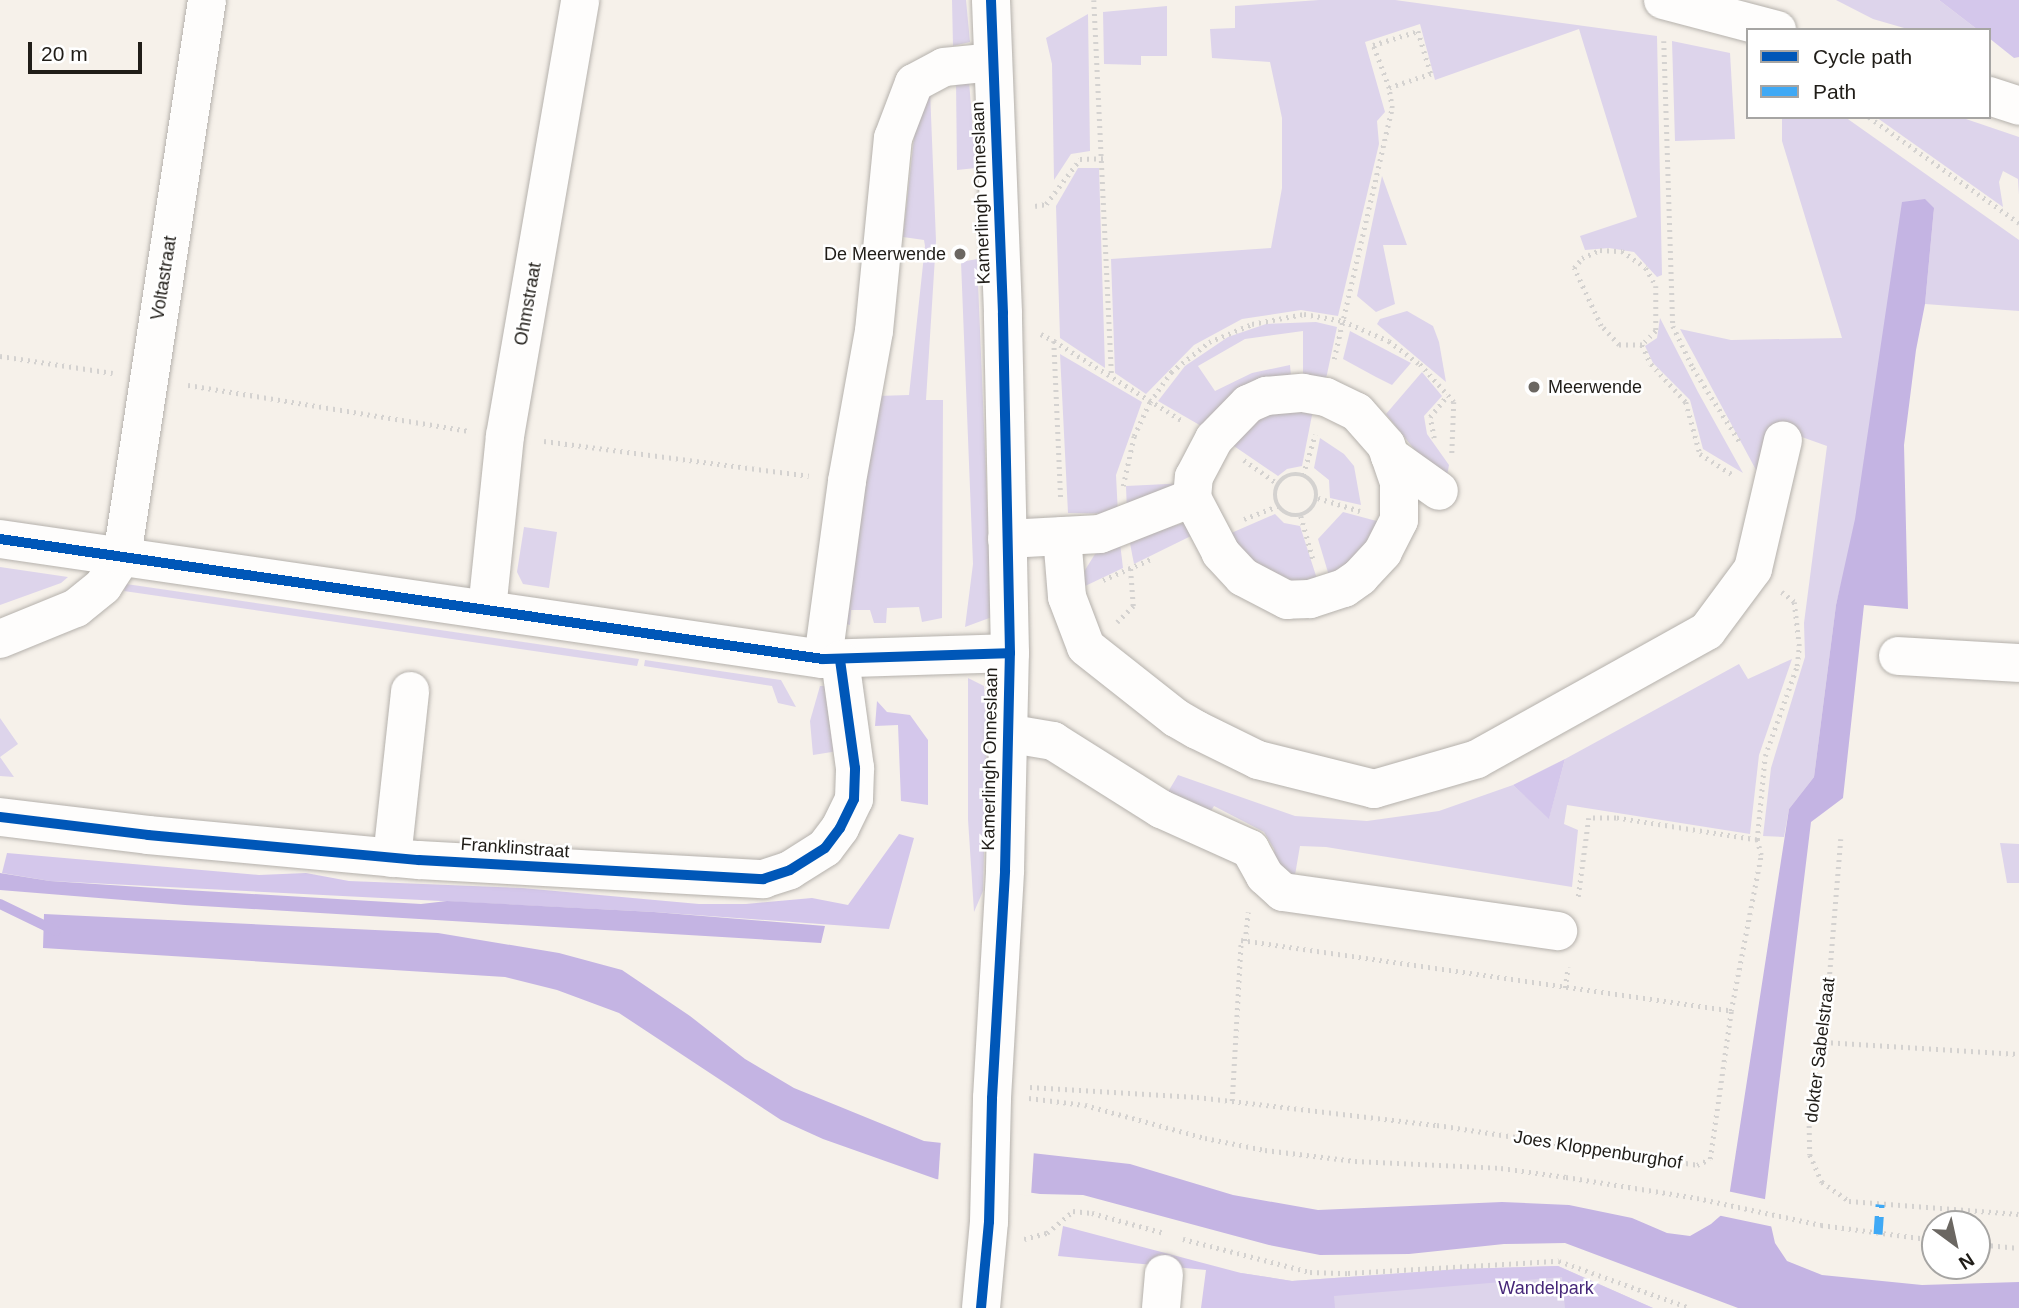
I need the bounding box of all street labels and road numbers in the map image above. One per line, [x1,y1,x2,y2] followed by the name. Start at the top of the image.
[967,101,995,285] street label: Kamerlingh Onneslaan
[147,234,181,322] street label: Voltastraat
[510,261,546,347] street label: Ohmstraat
[978,667,1002,851] street label: Kamerlingh Onneslaan
[460,833,570,863] street label: Franklinstraat
[1800,976,1840,1124] street label: dokter Sabelstraat
[1512,1126,1684,1174] street label: Joes Kloppenburghof

